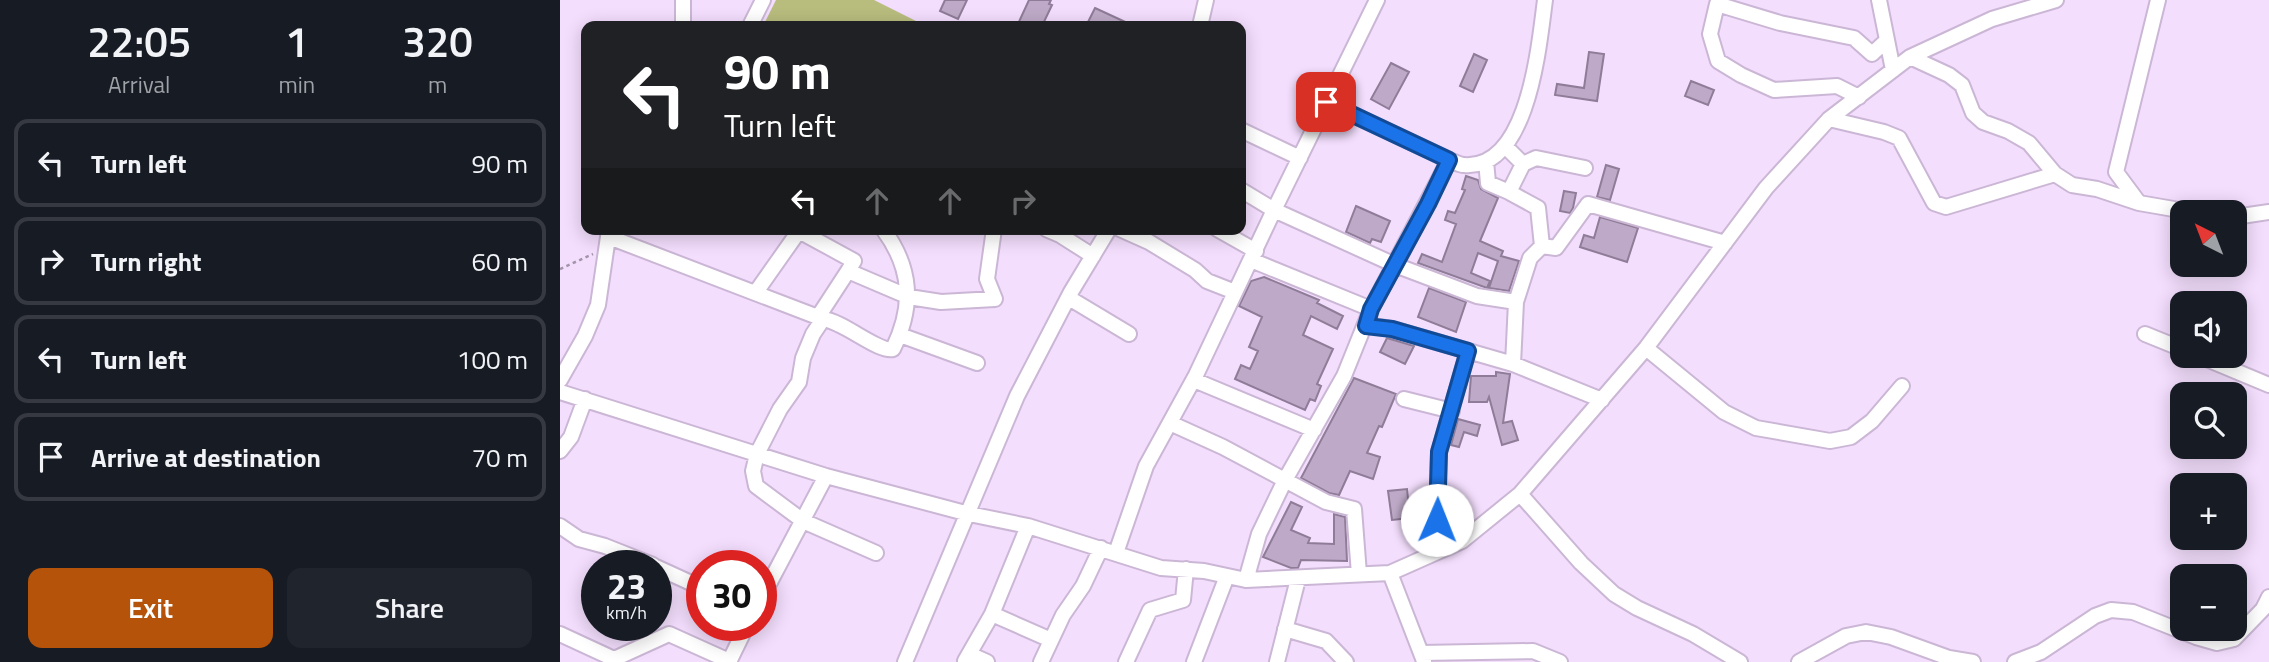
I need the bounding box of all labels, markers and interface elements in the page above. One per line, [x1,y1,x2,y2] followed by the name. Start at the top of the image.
[87,9,191,73] text: 22:05
[285,9,309,73] text: 1
[402,9,473,73] text: 320
[724,33,831,108] text: 90 m
[609,49,700,140] icon: left
[108,67,170,102] text: Arrival
[278,67,315,102] text: min
[428,67,447,102] text: m
[1296,72,1356,132] pin
[1307,83,1345,121] icon: arrive
[724,101,836,149] text: Turn left
[32,144,70,182] icon: left
[91,144,186,183] text: Turn left
[471,144,528,183] text: 90 m
[785,182,823,220] icon: left
[858,182,896,220] icon: ahead
[931,182,969,220] icon: ahead
[1004,182,1042,220] icon: right
[2170,200,2247,276] north arrow
[2170,200,2247,641] map controls
[32,242,70,280] icon: right
[91,242,202,281] text: Turn right
[471,242,528,281] text: 60 m
[2170,291,2247,368] button: sound
[32,340,70,378] icon: left
[91,340,186,379] text: Turn left
[457,340,528,379] text: 100 m
[2170,382,2247,459] button: search
[32,438,70,476] icon: arrive
[91,438,321,477] text: Arrive at destination
[471,438,528,477] text: 70 m
[2170,473,2247,550] button: +
[1400,483,1474,557] position arrow
[686,550,777,641] speed limit sign: 30
[607,559,646,613] text: 23
[2170,564,2247,641] button: −
[28,568,273,648] button: Exit
[287,568,532,648] button: Share
[606,599,647,626] text: km/h

